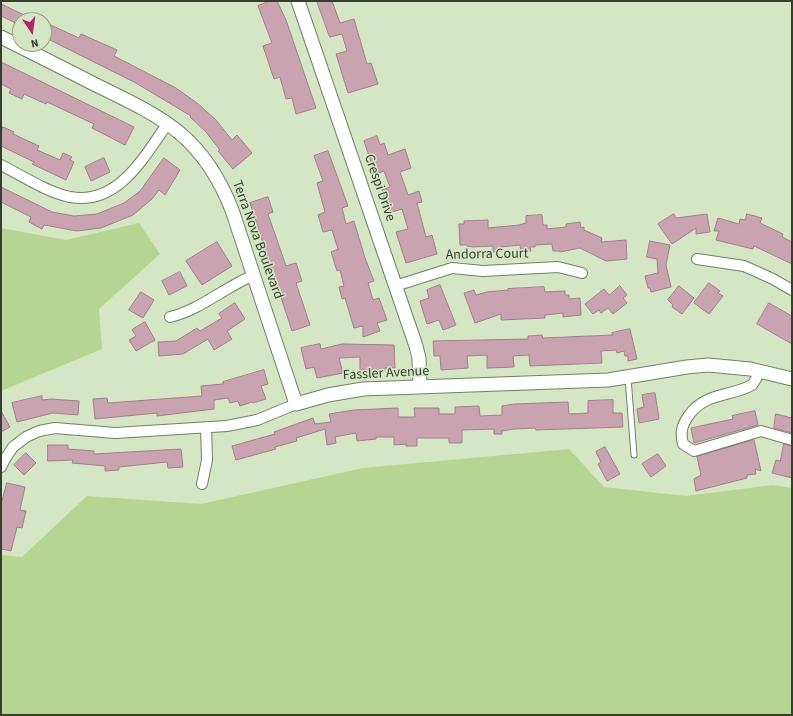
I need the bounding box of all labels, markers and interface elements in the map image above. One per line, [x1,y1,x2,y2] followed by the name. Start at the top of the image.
[12,12,52,52] north arrow
[29,35,40,51] text: N
[360,152,398,224] street label: Crespi Drive
[228,178,286,302] street label: Terra Nova Boulevard
[446,246,528,264] street label: Andorra Court
[342,363,430,385] street label: Fassler Avenue

